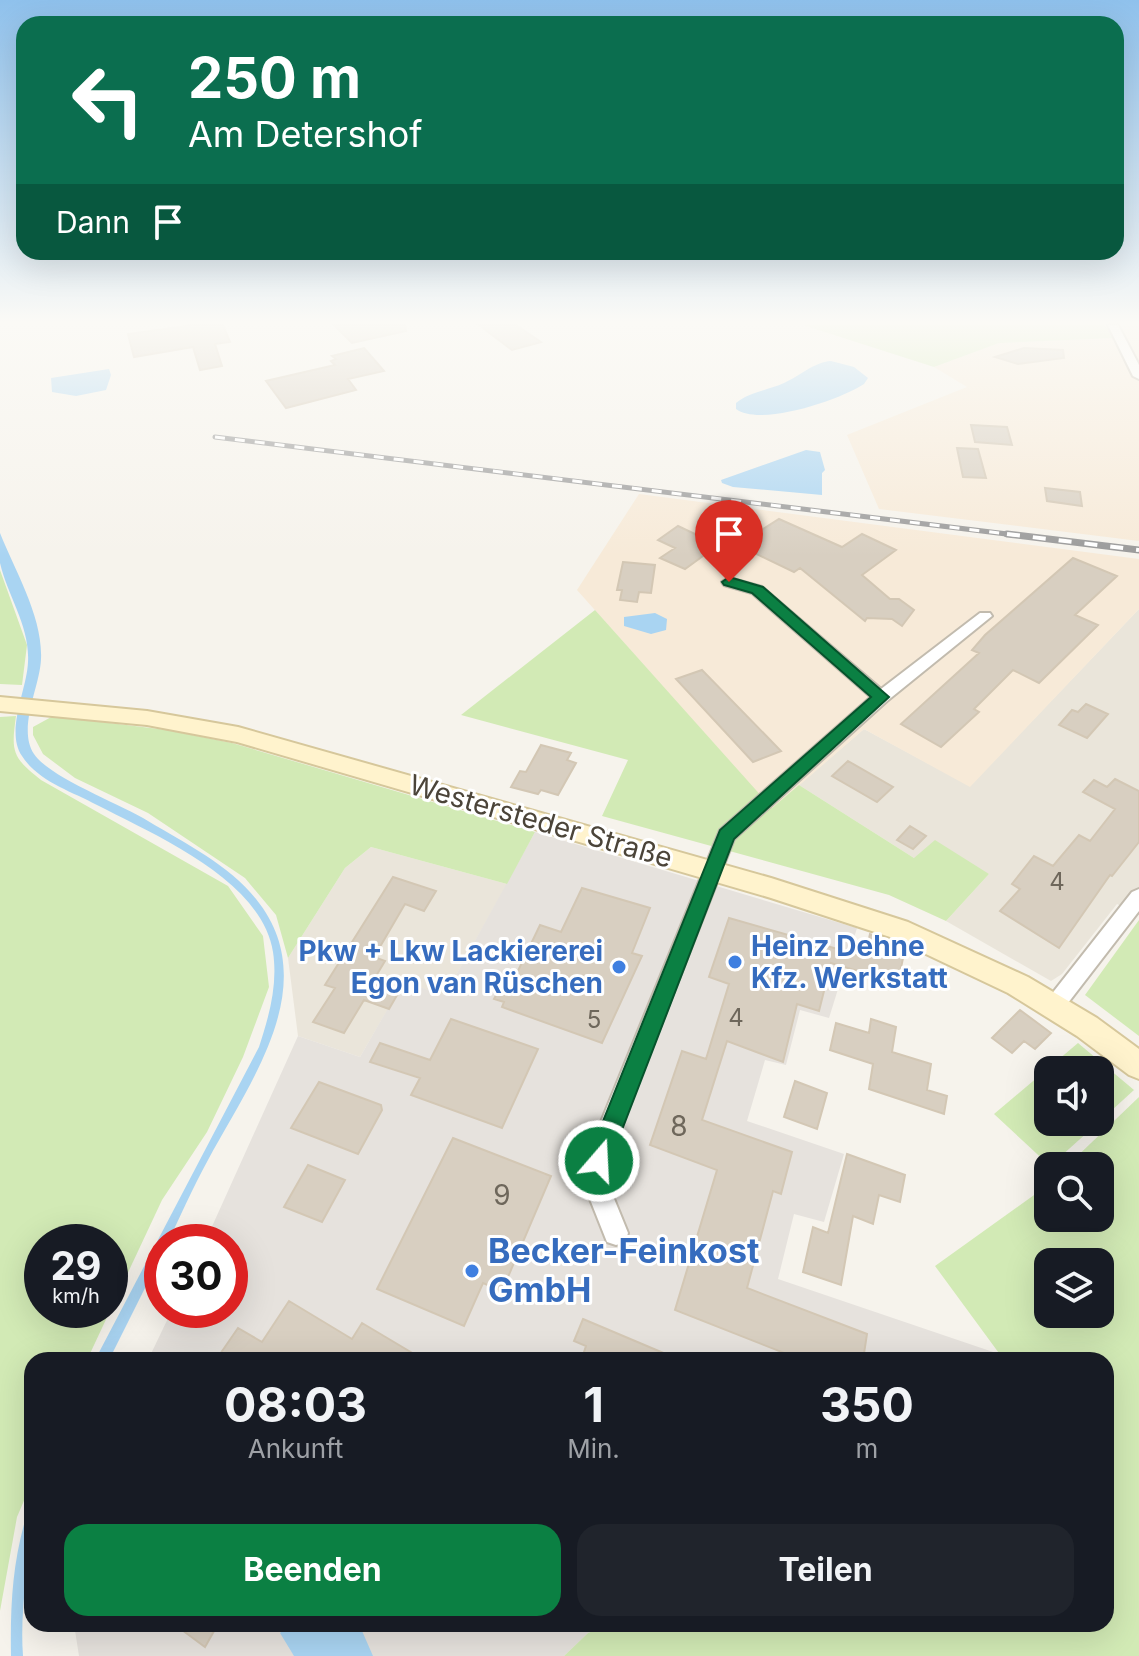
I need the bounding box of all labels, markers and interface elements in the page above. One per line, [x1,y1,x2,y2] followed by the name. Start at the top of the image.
[188,44,361,112] text: 250 m
[56,48,160,152] icon: left
[188,112,423,156] text: Am Detershof
[146,200,190,244] icon: arrive
[56,204,130,240] text: Dann
[695,500,763,582] pin
[707,512,751,556] icon: arrive
[406,767,676,875] street label: Westersteder Straße
[1049,867,1065,896] house number: 4
[751,929,948,995] place label: Heinz Dehne Kfz. Werkstatt
[299,934,603,1000] place label: Pkw + Lkw Lackiererei Egon van Rüschen
[726,953,744,971] marker: Heinz Dehne Kfz. Werkstatt
[610,958,628,976] marker: Pkw + Lkw Lackiererei Egon van Rüschen
[728,1003,744,1032] house number: 4
[587,1005,601,1034] house number: 5
[1034,1056,1114,1328] map controls
[1034,1056,1114,1136] button: sound
[670,1109,688,1143] house number: 8
[557,1119,641,1203] position arrow
[1034,1152,1114,1232] button: search
[493,1178,511,1212] house number: 9
[144,1224,248,1328] speed limit sign: 30
[488,1230,759,1310] place label: Becker-Feinkost GmbH
[50,1241,102,1290] text: 29
[1034,1248,1114,1328] button: layers
[463,1262,481,1280] marker: Becker-Feinkost GmbH
[52,1284,100,1308] text: km/h
[224,1375,367,1434] text: 08:03
[583,1375,604,1434] text: 1
[820,1375,914,1434] text: 350
[248,1433,343,1464] text: Ankunft
[567,1433,620,1464] text: Min.
[856,1433,878,1464] text: m
[64,1524,561,1616] button: Beenden
[577,1524,1074,1616] button: Teilen

